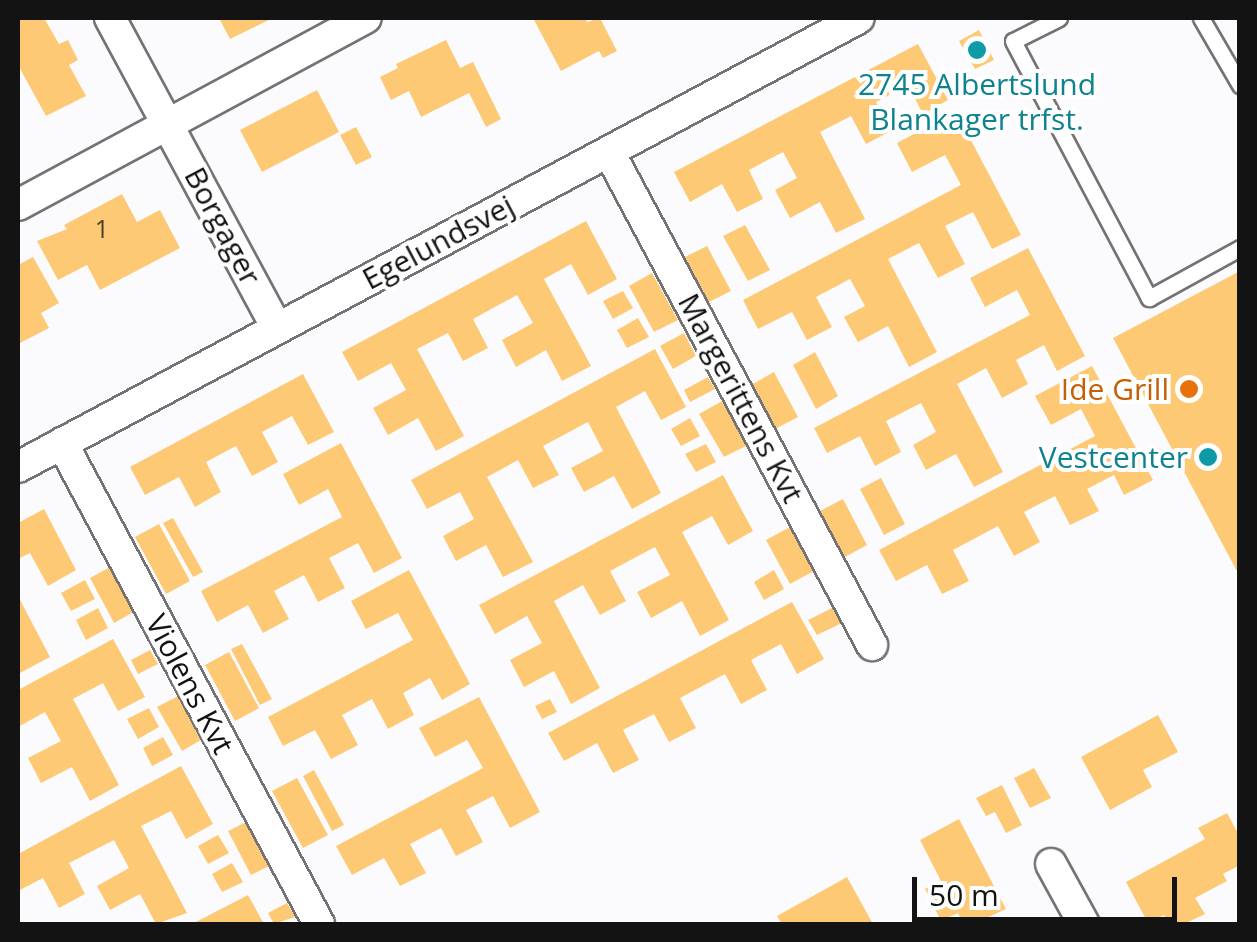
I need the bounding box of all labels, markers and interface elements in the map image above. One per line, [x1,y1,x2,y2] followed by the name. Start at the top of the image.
[966,39,988,61] marker: 2745 Albertslund Blankager trfst.
[858,66,1096,136] place label: 2745 Albertslund Blankager trfst.
[177,161,269,291] street label: Borgager
[356,187,520,297] street label: Egelundsvej
[95,213,109,243] house number: 1
[671,287,811,509] street label: Margerittens Kvt
[1061,371,1169,407] place label: Ide Grill
[1178,378,1200,400] marker: Ide Grill
[1039,439,1188,475] place label: Vestcenter
[1197,446,1219,468] marker: Vestcenter
[138,608,242,760] street label: Violens Kvt
[917,857,1182,919] scale bar
[929,874,999,915] text: 50 m

